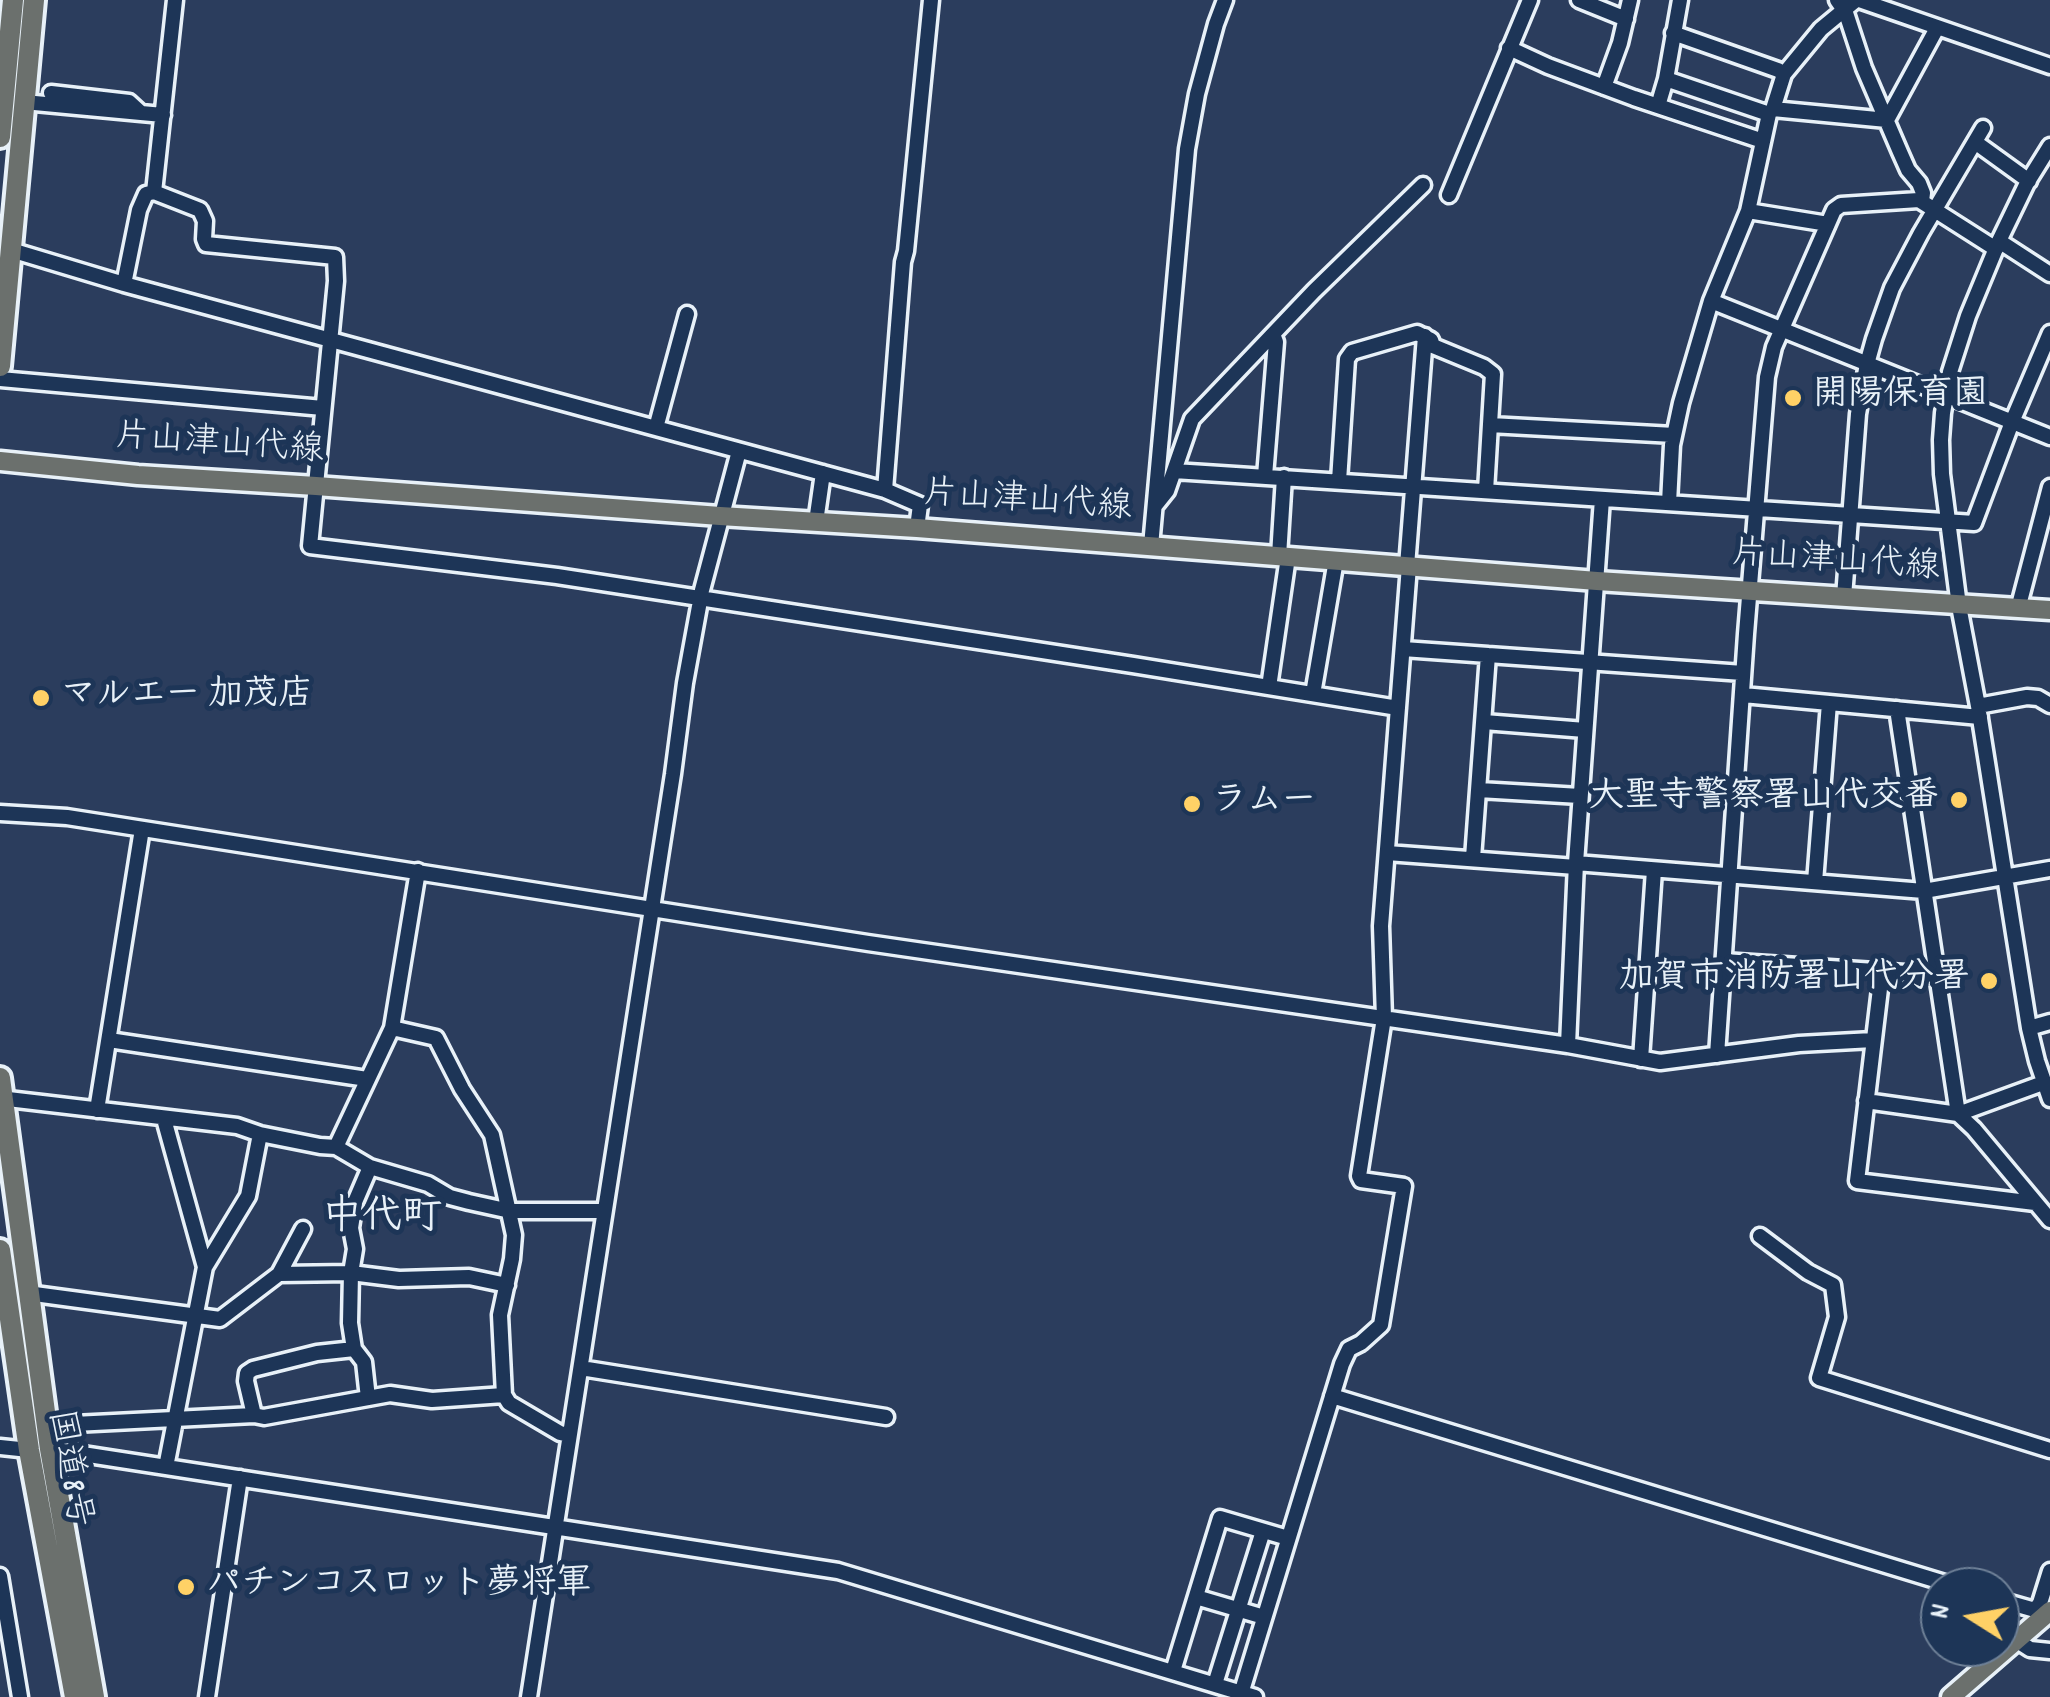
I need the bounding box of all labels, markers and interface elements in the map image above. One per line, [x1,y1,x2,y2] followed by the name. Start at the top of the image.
[1813,377,1988,419] place label: 開陽保育園
[1782,387,1804,409] marker: 開陽保育園
[113,419,325,475] street label: 片山津山代線
[921,476,1133,532] street label: 片山津山代線
[1729,536,1941,592] street label: 片山津山代線
[61,677,313,719] place label: マルエー 加茂店
[30,687,52,709] marker: マルエー 加茂店
[1589,779,1939,821] place label: 大聖寺警察署山代交番
[1212,783,1316,825] place label: ラムー
[1948,789,1970,811] marker: 大聖寺警察署山代交番
[1181,793,1203,815] marker: ラムー
[1619,960,1969,1002] place label: 加賀市消防署山代分署
[1978,970,2000,992] marker: 加賀市消防署山代分署
[322,1198,442,1246] district label: 中代町
[35,1407,97,1531] street label: 国道8号
[206,1566,591,1608] place label: パチンコスロット夢将軍
[1920,1567,2020,1667] north arrow
[175,1576,197,1598] marker: パチンコスロット夢将軍
[1922,1601,1963,1622] text: N

